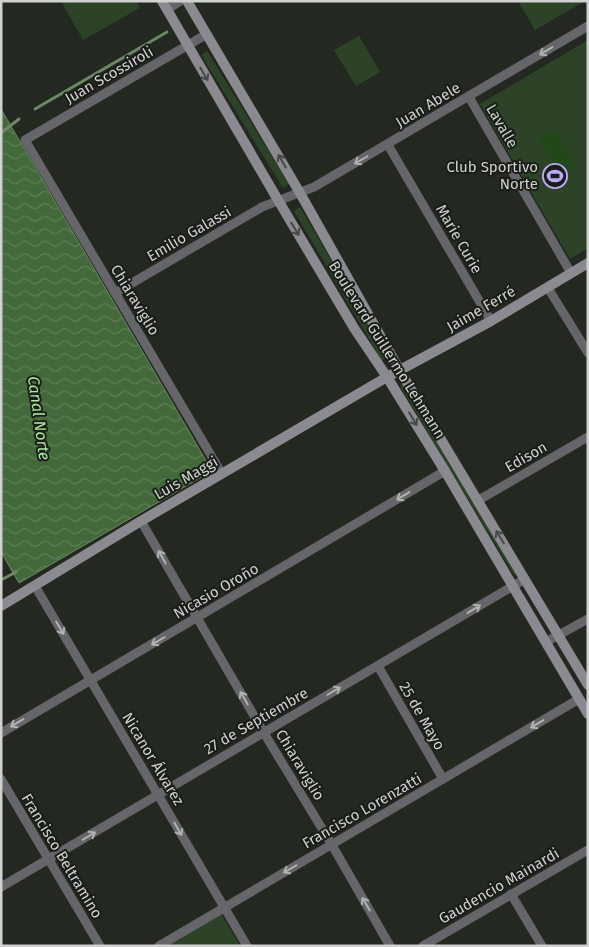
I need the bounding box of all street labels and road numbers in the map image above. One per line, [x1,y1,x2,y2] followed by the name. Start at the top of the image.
[62,42,156,108] street label: Juan Scossiroli
[392,79,464,131] street label: Juan Abele
[482,101,522,151] street label: Lavalle
[432,201,486,277] street label: Marie Curie
[144,203,234,265] street label: Emilio Galassi
[325,258,449,442] street label: Boulevard Guillermo Lehmann
[107,261,163,339] street label: Chiaraviglio
[443,282,519,336] street label: Jaime Ferré
[502,438,550,476] street label: Edison
[151,453,221,503] street label: Luis Maggi
[170,559,262,623] street label: Nicasio Oroño
[395,679,449,753] street label: 25 de Mayo
[201,684,311,758] street label: 27 de Septiembre
[118,709,188,809] street label: Nicanor Álvarez
[272,726,328,804] street label: Chiaraviglio
[299,770,425,852] street label: Francisco Lorenzatti
[18,790,106,922] street label: Francisco Beltramino
[436,844,562,928] street label: Gaudencio Mainardi

